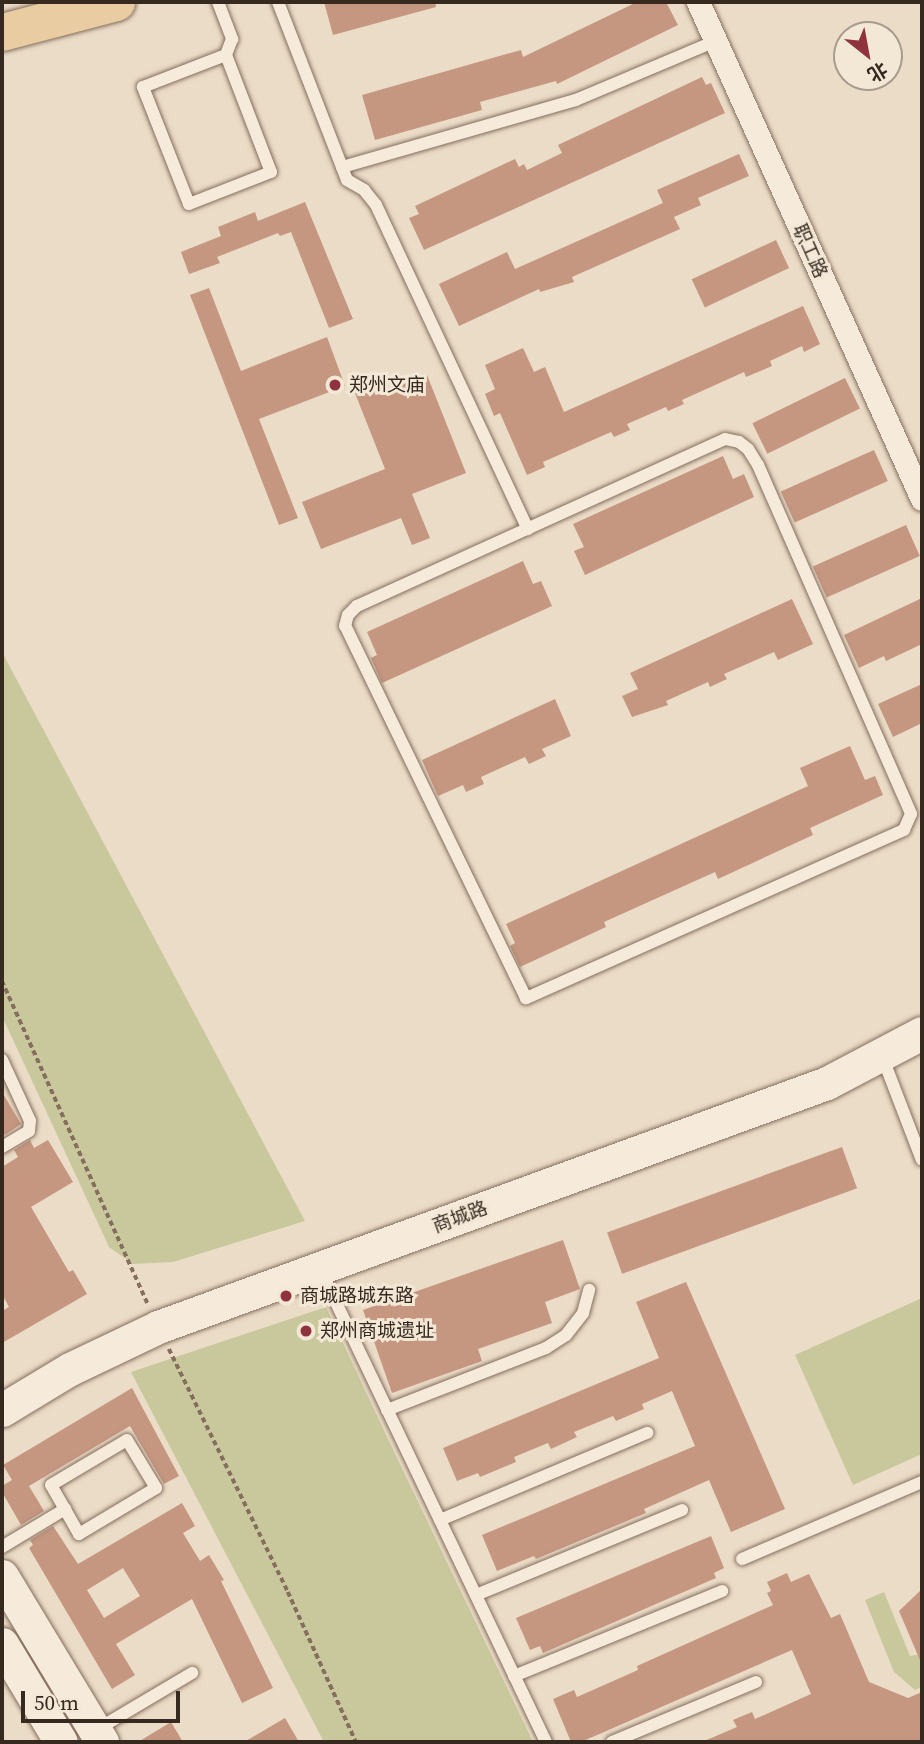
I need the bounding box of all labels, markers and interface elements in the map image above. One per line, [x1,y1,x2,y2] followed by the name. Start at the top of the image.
[833,21,903,91] north arrow
[863,56,893,88] text: 北
[788,220,832,282] street label: 职工路
[349,374,425,396] place label: 郑州文庙
[327,377,343,393] marker: 郑州文庙
[429,1197,491,1237] street label: 商城路
[300,1285,414,1307] place label: 商城路城东路
[278,1288,294,1304] marker: 商城路城东路
[320,1320,434,1342] place label: 郑州商城遗址
[298,1323,314,1339] marker: 郑州商城遗址
[24,1678,184,1722] scale bar
[34,1688,79,1717] text: 50 m

